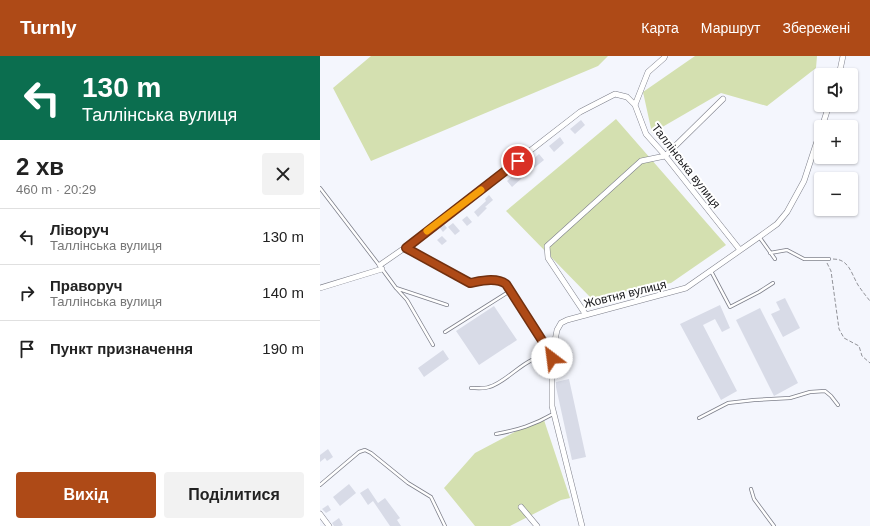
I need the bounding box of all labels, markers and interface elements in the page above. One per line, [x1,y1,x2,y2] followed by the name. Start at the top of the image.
[20,17,77,38] text: Turnly
[641,20,679,36] text: Карта
[701,20,760,36] text: Маршрут
[782,20,850,36] text: Збережені
[814,68,858,216] map controls
[814,68,858,112] button: sound
[16,72,68,124] icon: left
[82,72,161,103] text: 130 m
[82,105,237,125] text: Таллінська вулиця
[814,120,858,164] button: +
[649,121,723,211] street label: Таллінська вулиця
[501,144,535,178] pin
[507,150,529,172] icon: arrive
[16,153,64,180] text: 2 хв
[262,153,304,195] button: close
[814,172,858,216] button: −
[16,182,96,197] text: 460 m · 20:29
[50,221,109,238] text: Ліворуч
[16,226,38,248] icon: left
[262,228,304,245] text: 130 m
[50,238,162,253] text: Таллінська вулиця
[50,277,123,294] text: Праворуч
[582,277,668,311] street label: Жовтня вулиця
[16,282,38,304] icon: right
[262,284,304,301] text: 140 m
[50,294,162,309] text: Таллінська вулиця
[531,337,573,379] position arrow
[16,338,38,360] icon: arrive
[50,340,193,357] text: Пункт призначення
[262,340,304,357] text: 190 m
[16,472,156,518] button: Вихід
[164,472,304,518] button: Поділитися

